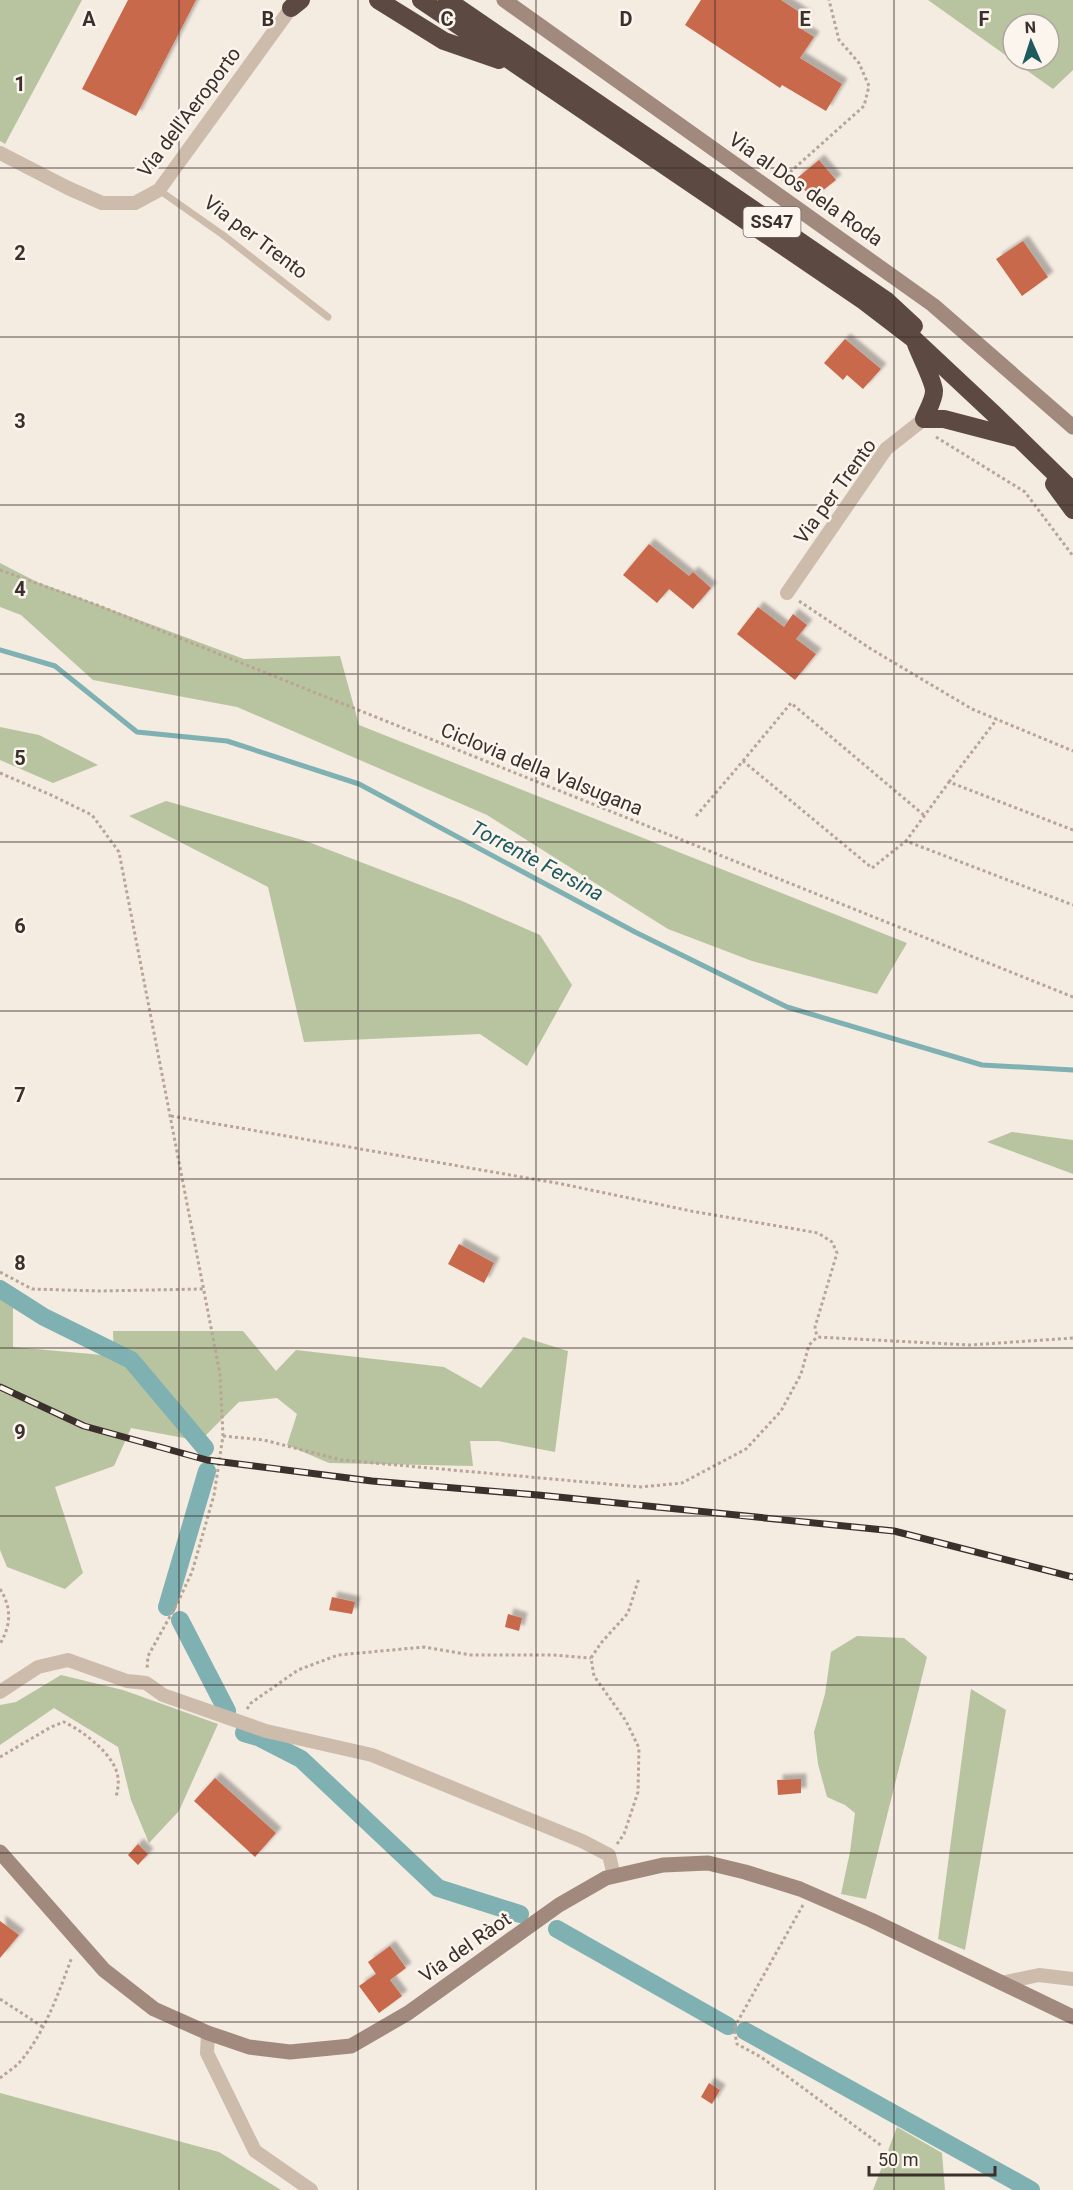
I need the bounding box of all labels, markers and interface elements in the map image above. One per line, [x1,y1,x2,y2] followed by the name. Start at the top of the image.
[82,7,96,31] text: A
[262,7,274,31] text: B
[440,7,454,31] text: C
[620,7,633,31] text: D
[799,7,811,31] text: E
[979,7,990,31] text: F
[1001,12,1061,72] north arrow
[1024,18,1036,37] text: N
[132,42,246,182] street label: Via dell'Aeroporto
[14,72,26,96] text: 1
[724,127,888,251] street label: Via al Dos dela Roda
[199,190,313,284] street label: Via per Trento
[744,207,800,237] road number: SS47
[14,241,26,265] text: 2
[14,409,26,433] text: 3
[789,434,881,548] street label: Via per Trento
[14,577,26,601] text: 4
[437,717,647,821] street label: Ciclovia della Valsugana
[14,746,26,770] text: 5
[466,816,608,906] water label: Torrente Fersina
[14,914,26,938] text: 6
[14,1083,26,1107] text: 7
[14,1251,26,1275] text: 8
[14,1420,26,1444] text: 9
[415,1907,515,1987] street label: Via del Ràot
[869,2139,995,2177] scale bar
[878,2149,918,2170] text: 50 m

